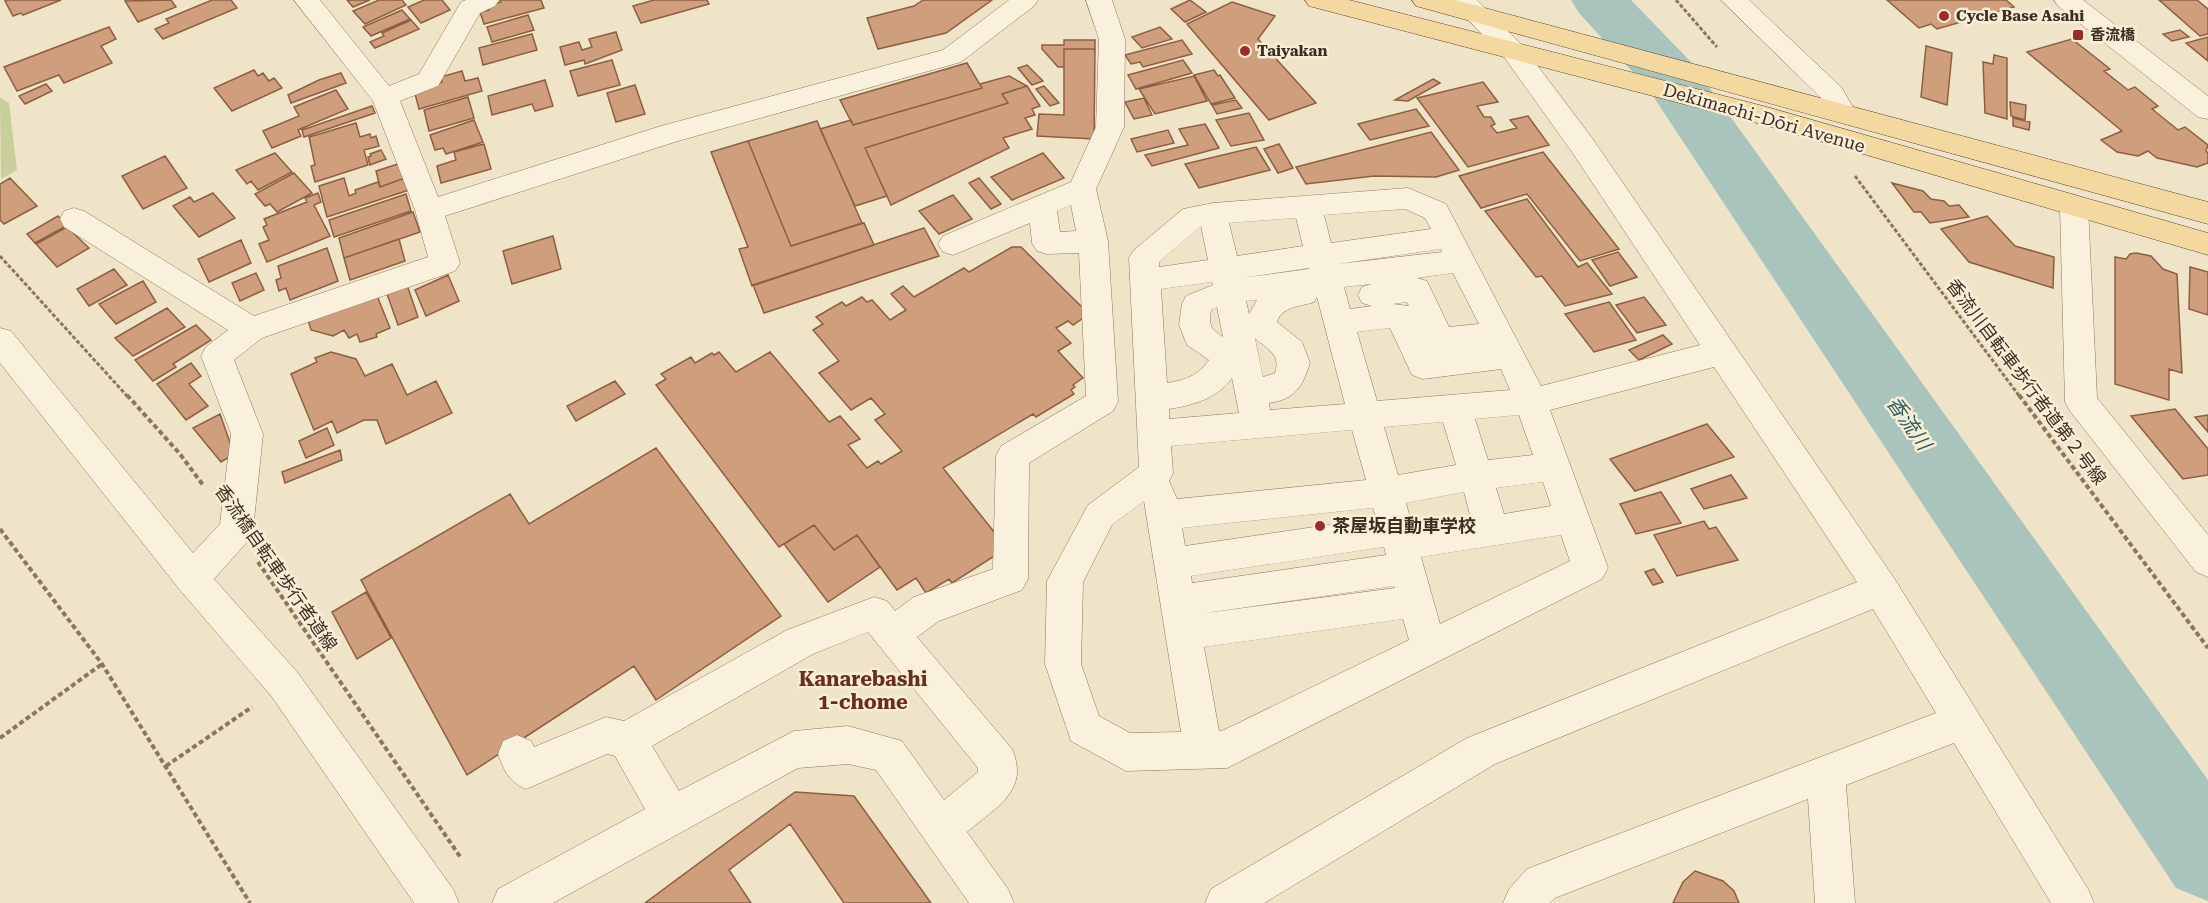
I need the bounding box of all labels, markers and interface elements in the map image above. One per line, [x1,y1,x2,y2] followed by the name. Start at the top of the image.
[1956,7,2084,25] place label: Cycle Base Asahi
[1937,9,1951,23] marker: Cycle Base Asahi
[2090,26,2136,44] place label: 香流橋
[2071,28,2085,42] marker: 香流橋
[1257,42,1328,60] place label: Taiyakan
[1238,44,1252,58] marker: Taiyakan
[1661,79,1868,157] street label: Dekimachi-Dōri Avenue
[1942,275,2111,489] street label: 香流川自転車歩行者道第２号線
[1882,392,1937,456] water label: 香流川
[211,481,342,655] street label: 香流橋自転車歩行者道線
[1332,515,1476,536] place label: 茶屋坂自動車学校
[1313,519,1327,533] marker: 茶屋坂自動車学校
[799,667,928,714] district label: Kanarebashi 1-chome

